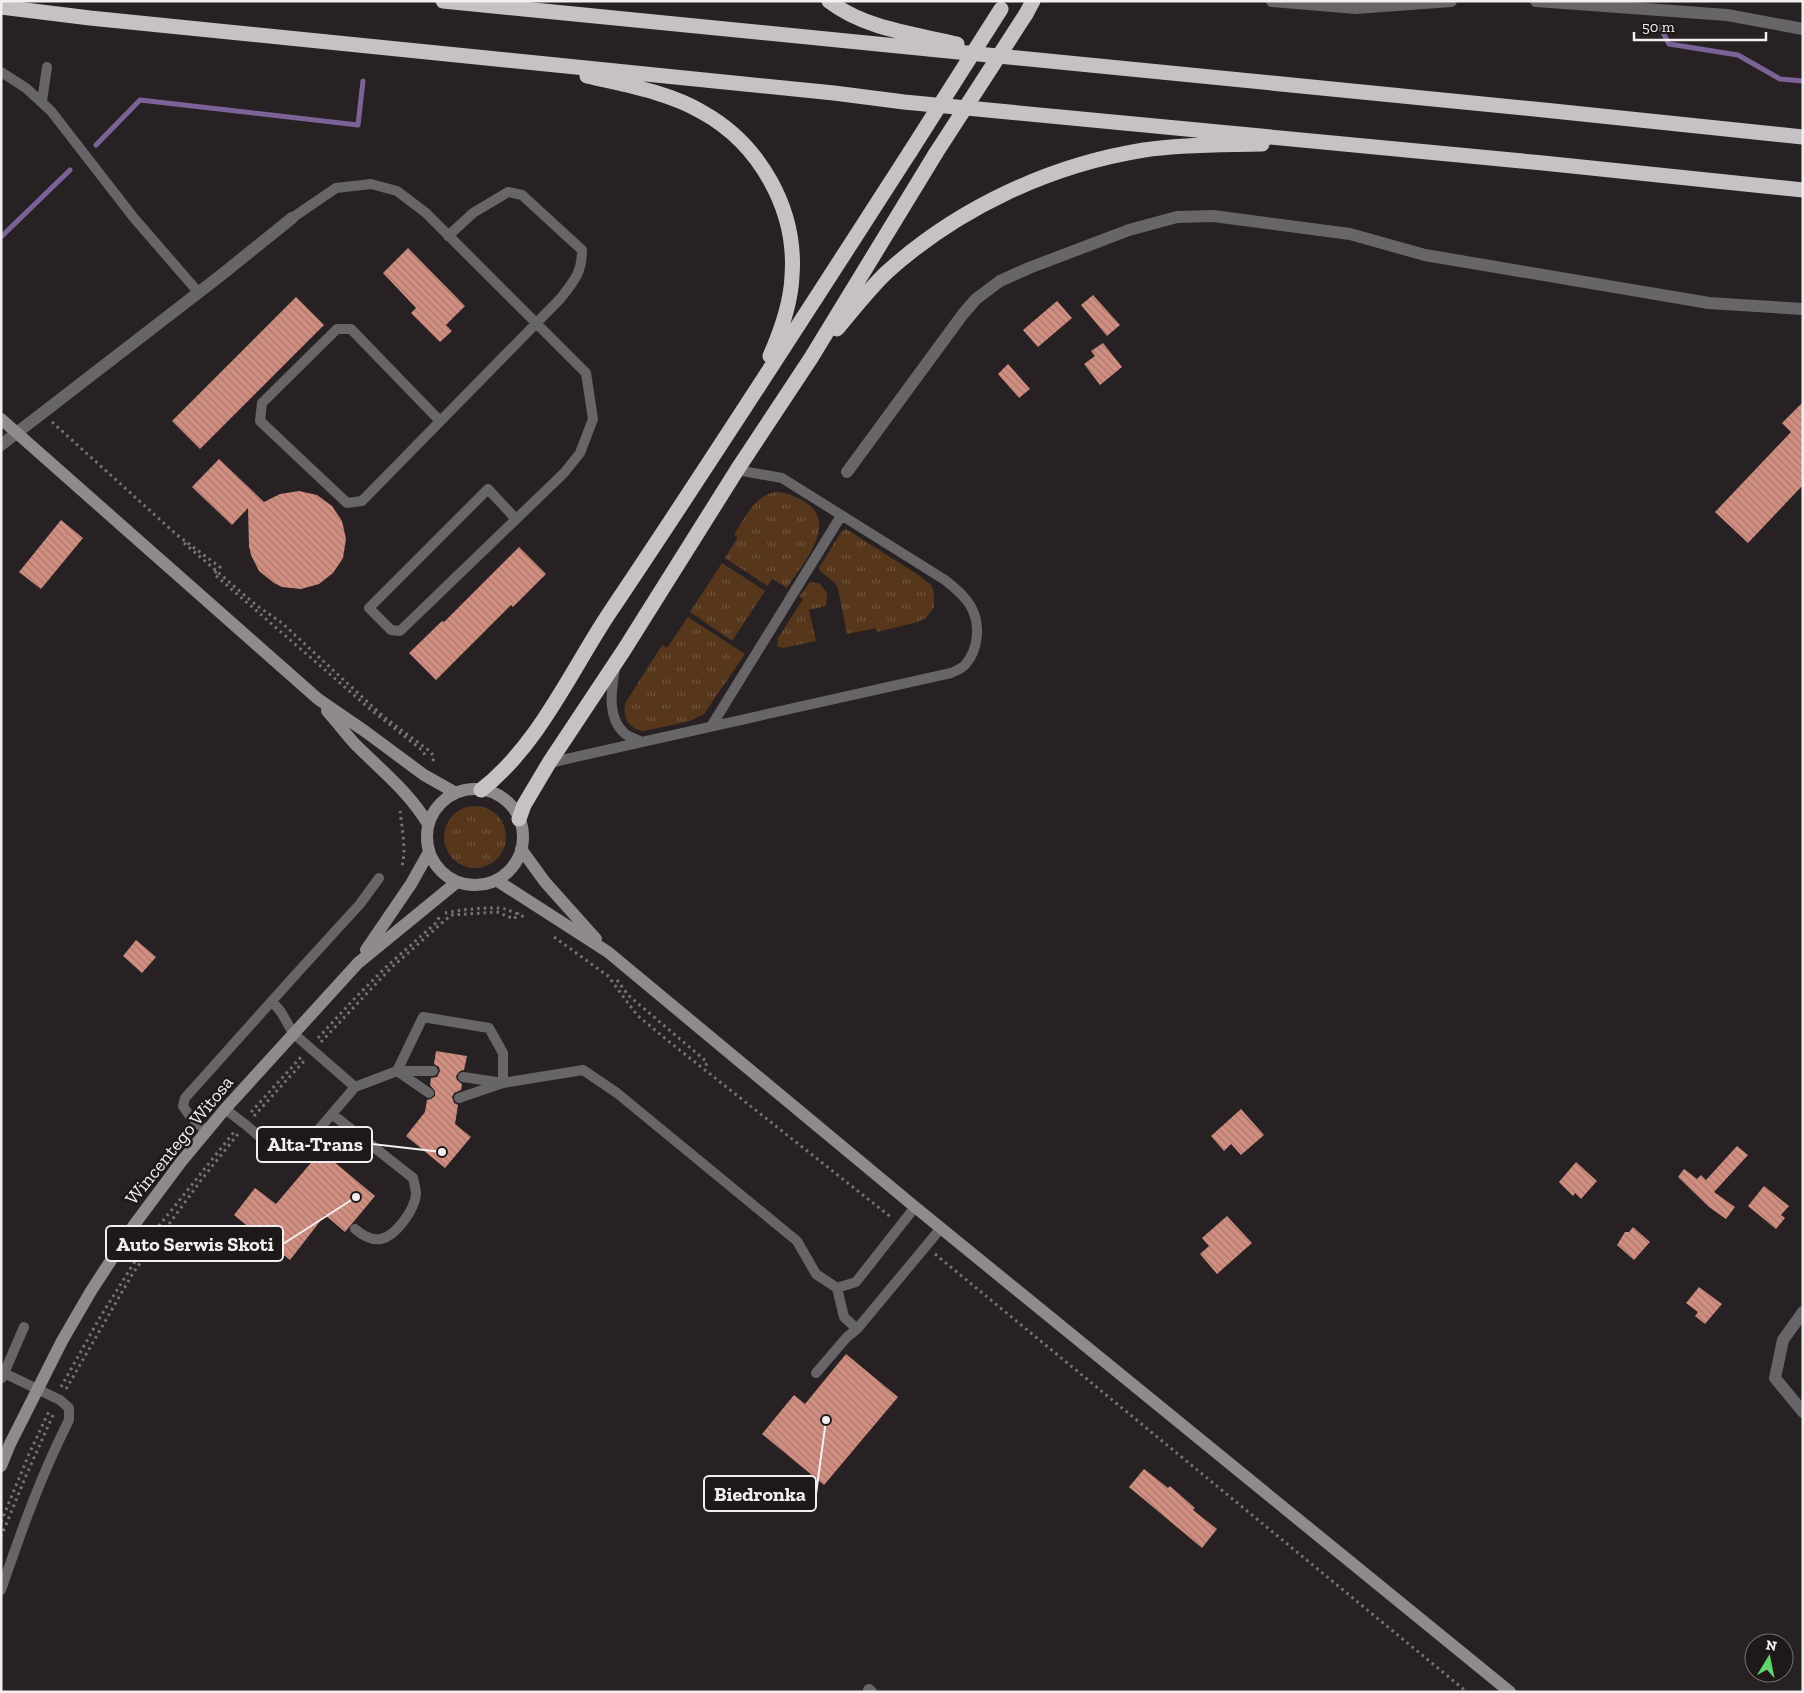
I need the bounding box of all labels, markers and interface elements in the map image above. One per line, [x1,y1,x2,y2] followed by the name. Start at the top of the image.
[1634,10,1766,42] scale bar
[1642,18,1675,36] text: 50 m
[120,1071,238,1209] street label: Wincentego Witosa
[257,1127,372,1162] callout: Alta-Trans
[267,1132,363,1156] text: Alta-Trans
[106,1226,283,1261] callout: Auto Serwis Skoti
[116,1232,274,1256] text: Auto Serwis Skoti
[704,1476,816,1511] callout: Biedronka
[714,1482,806,1506] text: Biedronka
[1744,1633,1794,1683] north arrow
[1764,1636,1778,1655] text: N

